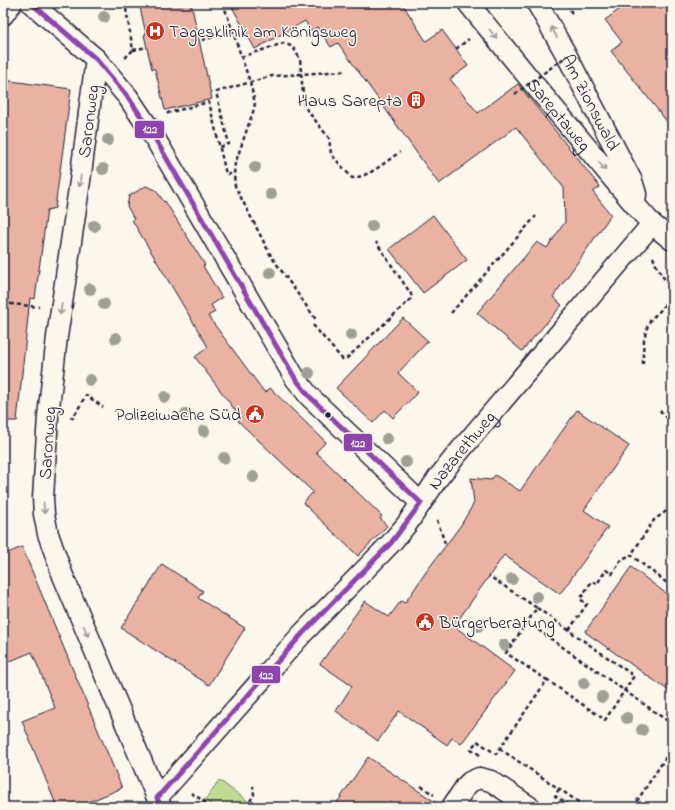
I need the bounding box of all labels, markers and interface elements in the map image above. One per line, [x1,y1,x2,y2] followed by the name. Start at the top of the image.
[144,20,166,42] hospital icon: Tagesklinik am Königsweg
[169,20,357,47] place label: Tagesklinik am Königsweg
[549,27,557,39] one-way arrow
[488,28,497,39] one-way arrow
[553,50,625,156] street label: Am Zionswald
[519,73,596,159] street label: Sareptaweg
[73,83,108,159] street label: Saronweg
[297,89,402,115] place label: Haus Sarepta
[405,89,427,111] building icon: Haus Sarepta
[134,120,165,139] line badge: 122
[143,122,158,138] text: 122
[598,161,607,172] one-way arrow
[76,174,84,187] one-way arrow
[57,302,65,315] one-way arrow
[115,403,241,429] place label: Polizeiwache Süd
[244,403,266,425] public building icon: Polizeiwache Süd
[33,406,66,481] street label: Saronweg
[423,406,504,496] street label: Nazarethweg
[323,410,333,420] unlabelled marker
[343,433,373,452] line badge: 122
[351,436,366,452] text: 122
[40,501,48,514] one-way arrow
[414,611,436,633] public building icon: Bürgerberatung
[438,611,555,638] place label: Bürgerberatung
[82,624,90,636] one-way arrow
[251,665,281,684] line badge: 122
[259,668,274,684] text: 122

